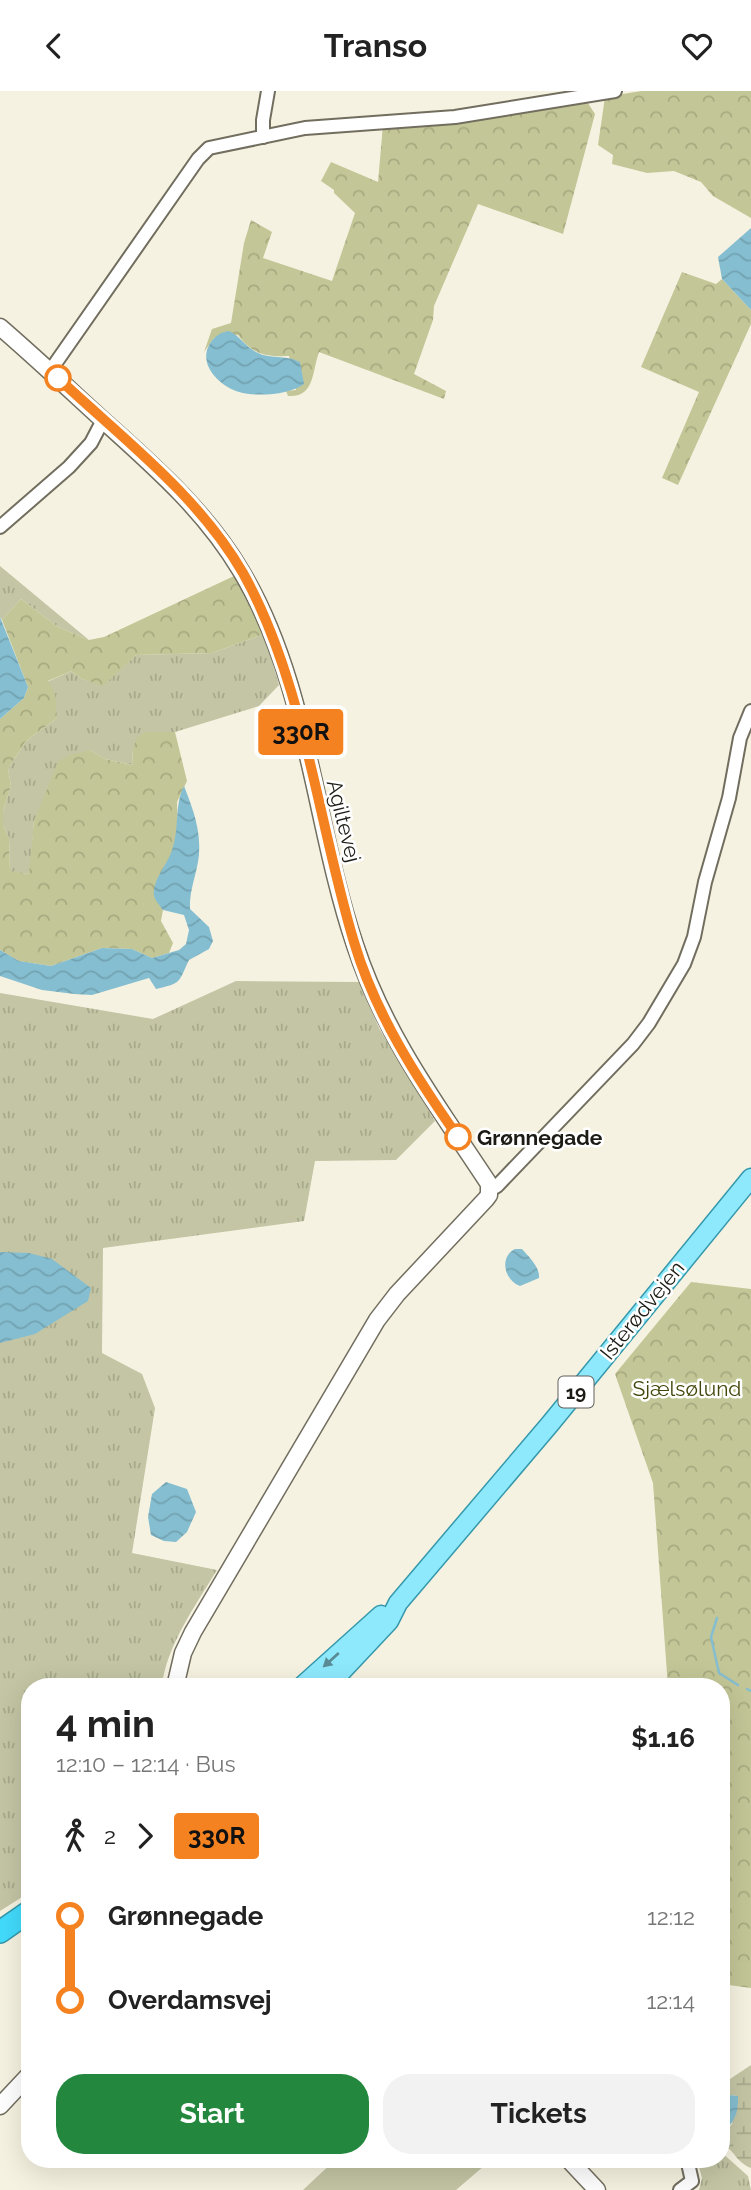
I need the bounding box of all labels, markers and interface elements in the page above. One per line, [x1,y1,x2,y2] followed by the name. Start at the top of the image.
[35,27,73,65] icon: back
[324,27,427,64] text: Transo
[678,27,716,65] icon: heart
[45,365,71,391] unlabelled marker
[252,709,350,755] line badge: 330R
[272,717,330,746] text: 330R
[322,777,366,865] street label: Agiltevej
[445,1124,471,1150] marker: Grønnegade
[477,1125,603,1150] place label: Grønnegade
[595,1256,689,1364] street label: Isterødvejen
[633,1376,741,1401] park label: Sjælsølund
[558,1377,594,1407] road number: 19
[323,1652,340,1668] one-way arrow
[56,1701,155,1746] text: 4 min
[631,1723,695,1753] text: $1.16
[56,1750,236,1777] text: 12:10 – 12:14 · Bus
[56,1817,94,1855] icon: walk
[126,1817,164,1855] icon: forward
[188,1821,245,1850] text: 330R
[104,1822,116,1849] text: 2
[108,1901,263,1931] text: Grønnegade
[647,1903,695,1930] text: 12:12
[108,1985,272,2015] text: Overdamsvej
[646,1987,695,2014] text: 12:14
[56,2074,369,2154] button: Start
[383,2074,695,2154] button: Tickets

